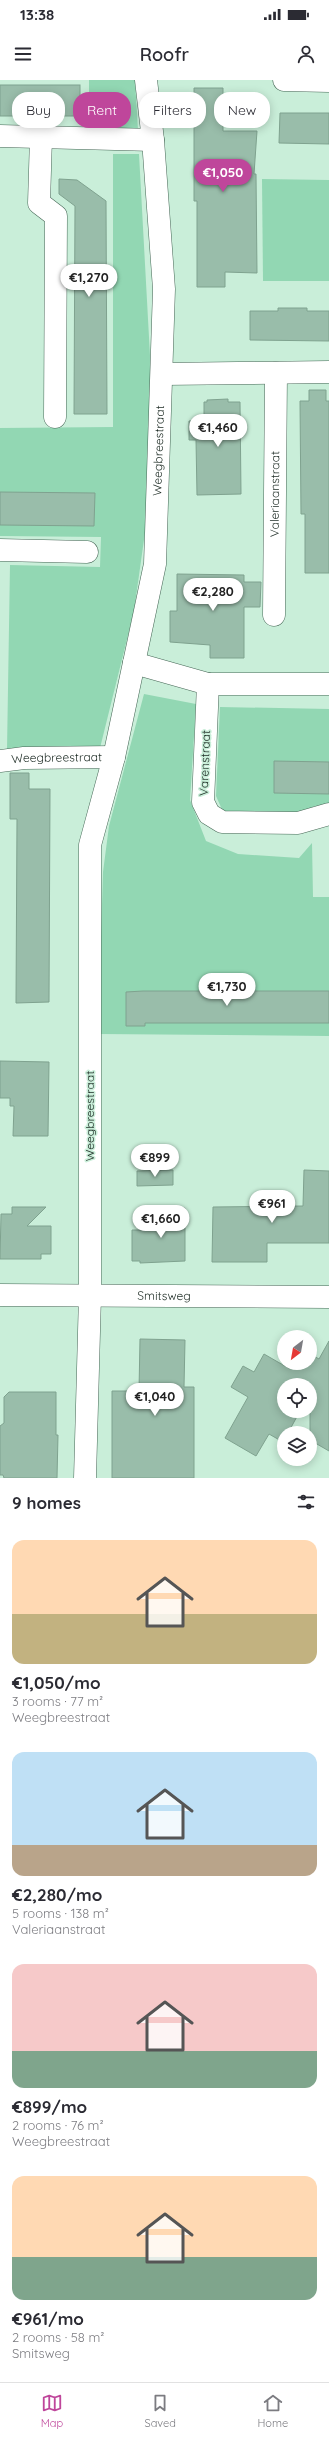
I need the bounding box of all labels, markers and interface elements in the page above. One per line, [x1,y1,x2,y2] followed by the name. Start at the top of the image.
[20,5,54,24] text: 13:38
[12,43,34,65] icon: menu
[140,43,189,66] text: Roofr
[295,43,317,65] icon: person
[12,92,65,128] chip: Buy
[73,92,131,128] chip: Rent
[139,92,206,128] chip: Filters
[214,92,270,128] chip: New
[190,159,256,193] pin: €1,050
[203,164,243,180] text: €1,050
[56,264,122,298] pin: €1,270
[69,269,109,285] text: €1,270
[149,405,167,496] street label: Weegbreestraat
[185,414,251,448] pin: €1,460
[198,419,238,435] text: €1,460
[267,451,282,537] street label: Valeriaanstraat
[180,578,246,612] pin: €2,280
[192,583,234,599] text: €2,280
[196,730,213,796] street label: Varenstraat
[11,749,102,766] street label: Weegbreestraat
[194,973,260,1007] pin: €1,730
[208,978,246,994] text: €1,730
[82,1071,97,1161] street label: Weegbreestraat
[131,1144,179,1178] pin: €899
[140,1149,170,1165] text: €899
[248,1190,296,1224] pin: €961
[258,1195,286,1211] text: €961
[128,1205,194,1239] pin: €1,660
[141,1210,181,1226] text: €1,660
[137,1288,191,1303] street label: Smitsweg
[277,1330,317,1370] north arrow
[277,1330,317,1466] map controls
[277,1378,317,1418] button: locate
[122,1383,188,1417] pin: €1,040
[135,1388,175,1404] text: €1,040
[277,1426,317,1466] button: layers
[295,1491,317,1513] icon: filters
[12,1492,81,1513] text: 9 homes
[129,1566,201,1638] icon: home
[12,1672,101,1693] text: €1,050/mo
[12,1693,103,1709] text: 3 rooms · 77 m²
[12,1709,110,1725] text: Weegbreestraat
[129,1778,201,1850] icon: home
[12,1884,102,1905] text: €2,280/mo
[12,1905,109,1921] text: 5 rooms · 138 m²
[12,1921,105,1937] text: Valeriaanstraat
[129,1990,201,2062] icon: home
[12,2096,87,2117] text: €899/mo
[12,2117,104,2133] text: 2 rooms · 76 m²
[12,2133,110,2149] text: Weegbreestraat
[129,2202,201,2274] icon: home
[12,2308,84,2329] text: €961/mo
[12,2329,104,2345] text: 2 rooms · 58 m²
[12,2345,70,2361] text: Smitsweg
[41,2392,63,2430] tab: Map
[145,2392,176,2430] tab: Saved
[257,2392,288,2430] tab: Home

